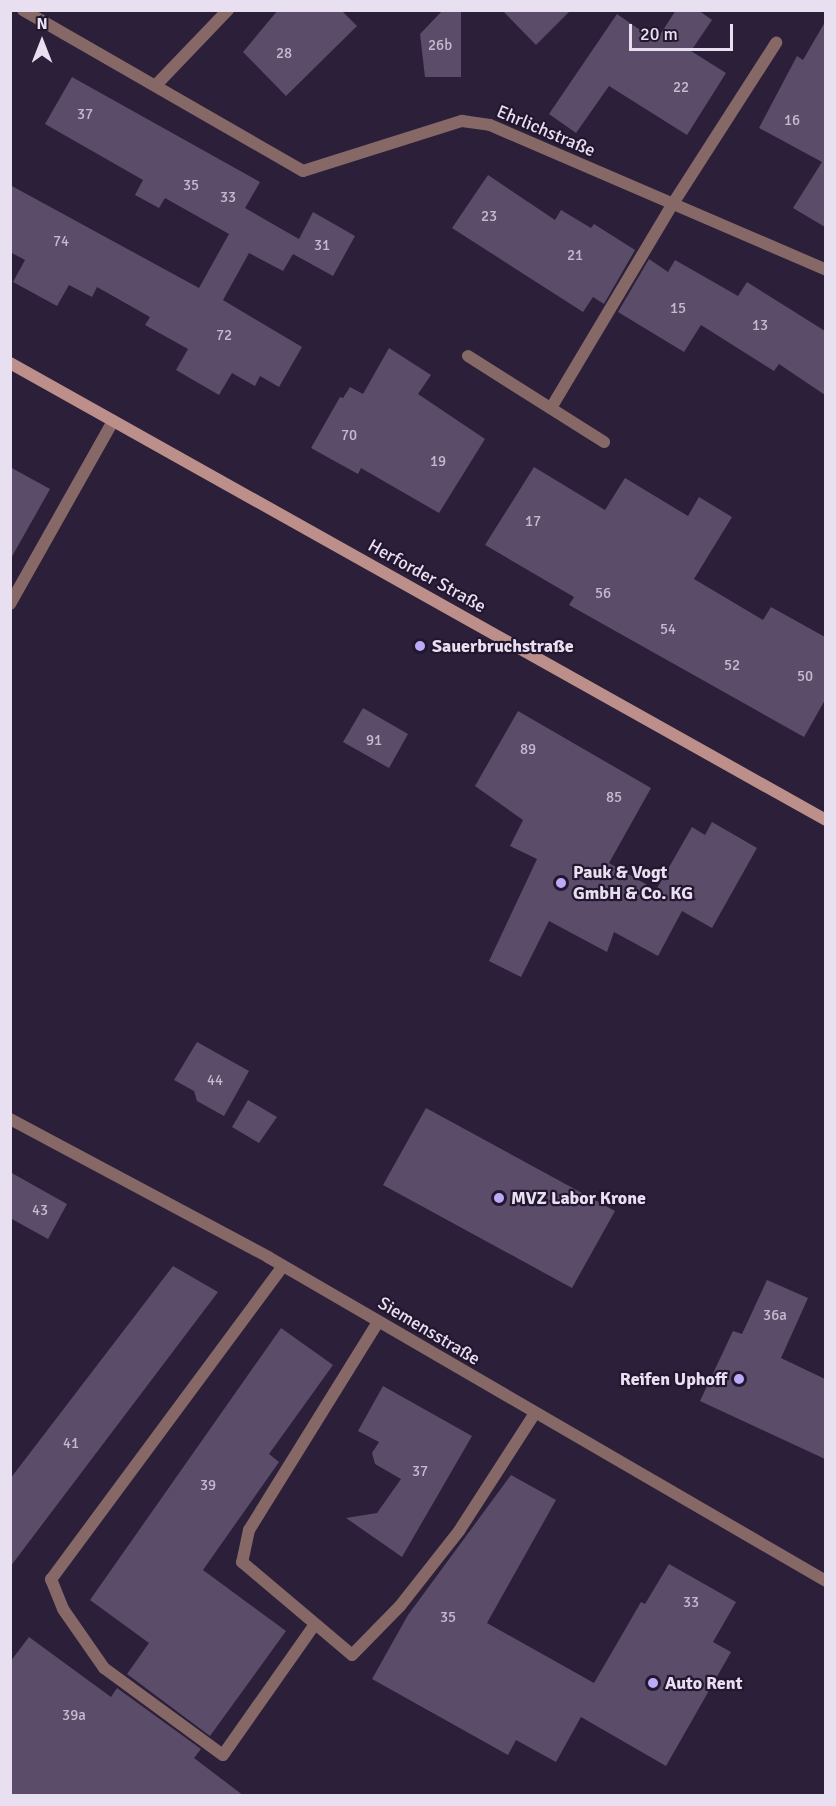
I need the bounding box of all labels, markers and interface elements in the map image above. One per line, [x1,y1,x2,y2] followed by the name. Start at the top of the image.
[12,12,72,72] north arrow
[632,12,736,50] scale bar
[36,14,48,34] text: N
[640,23,678,45] text: 20 m
[428,37,452,55] house number: 26b
[276,45,292,63] house number: 28
[673,79,689,97] house number: 22
[493,101,599,161] street label: Ehrlichstraße
[77,106,93,124] house number: 37
[784,112,800,130] house number: 16
[183,177,199,195] house number: 35
[220,189,236,207] house number: 33
[481,208,497,226] house number: 23
[53,233,69,251] house number: 74
[314,237,330,255] house number: 31
[567,247,583,265] house number: 21
[670,300,686,318] house number: 15
[752,317,768,335] house number: 13
[216,327,232,345] house number: 72
[341,427,357,445] house number: 70
[430,453,446,471] house number: 19
[525,513,541,531] house number: 17
[364,535,490,617] street label: Herforder Straße
[595,585,611,603] house number: 56
[660,621,676,639] house number: 54
[432,635,574,657] place label: Sauerbruchstraße
[413,639,427,653] marker: Sauerbruchstraße
[724,657,740,675] house number: 52
[797,668,813,686] house number: 50
[366,732,382,750] house number: 91
[520,741,536,759] house number: 89
[606,789,622,807] house number: 85
[573,862,693,904] place label: Pauk & Vogt GmbH & Co. KG
[554,876,568,890] marker: Pauk & Vogt GmbH & Co. KG
[207,1072,223,1090] house number: 44
[511,1187,646,1209] place label: MVZ Labor Krone
[492,1191,506,1205] marker: MVZ Labor Krone
[32,1202,48,1220] house number: 43
[374,1292,484,1370] street label: Siemensstraße
[763,1307,787,1325] house number: 36a
[620,1368,727,1390] place label: Reifen Uphoff
[732,1372,746,1386] marker: Reifen Uphoff
[63,1435,79,1453] house number: 41
[412,1463,428,1481] house number: 37
[200,1477,216,1495] house number: 39
[683,1594,699,1612] house number: 33
[440,1609,456,1627] house number: 35
[665,1672,742,1694] place label: Auto Rent
[646,1676,660,1690] marker: Auto Rent
[62,1707,86,1725] house number: 39a

